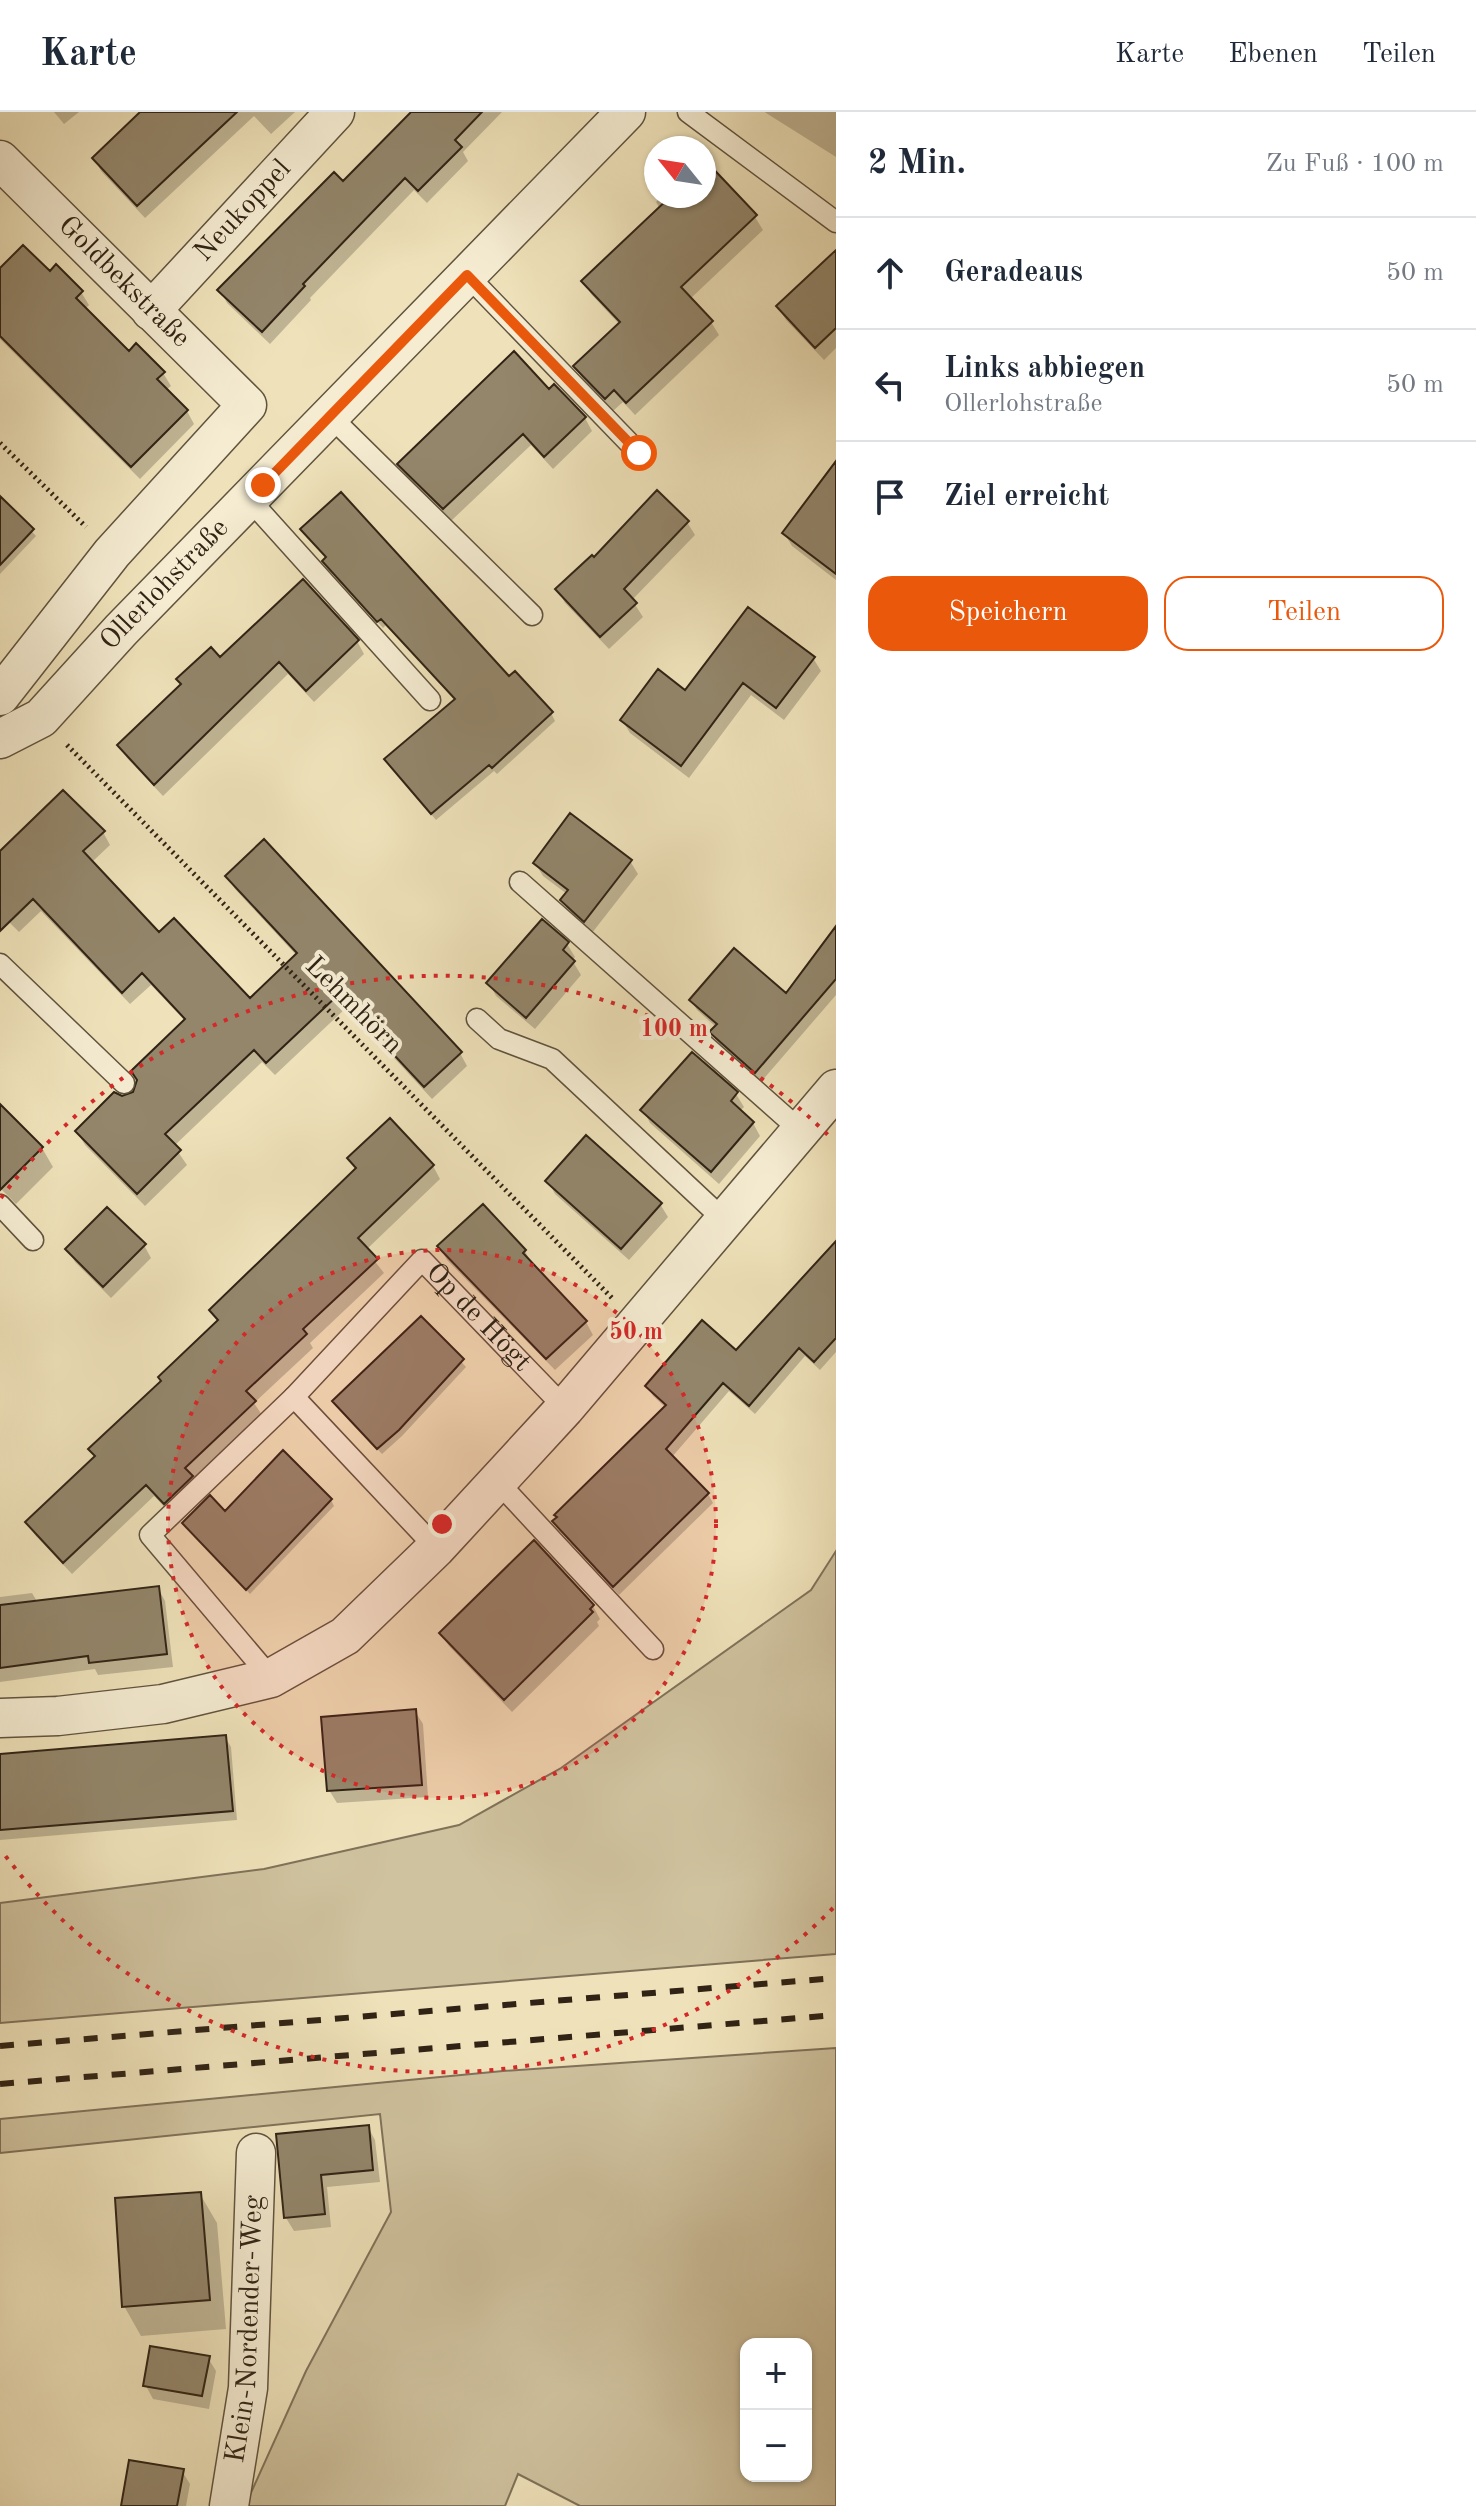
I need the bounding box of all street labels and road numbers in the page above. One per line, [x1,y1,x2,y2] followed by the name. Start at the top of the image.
[190,155,297,267] street label: Neukoppel
[52,212,195,353] street label: Goldbekstraße
[96,514,235,656] street label: Ollerlohstraße
[299,952,407,1060] street label: Lehmhörn
[420,1258,536,1377] street label: Op de Högt
[222,2195,269,2465] street label: Klein-Nordender-Weg

